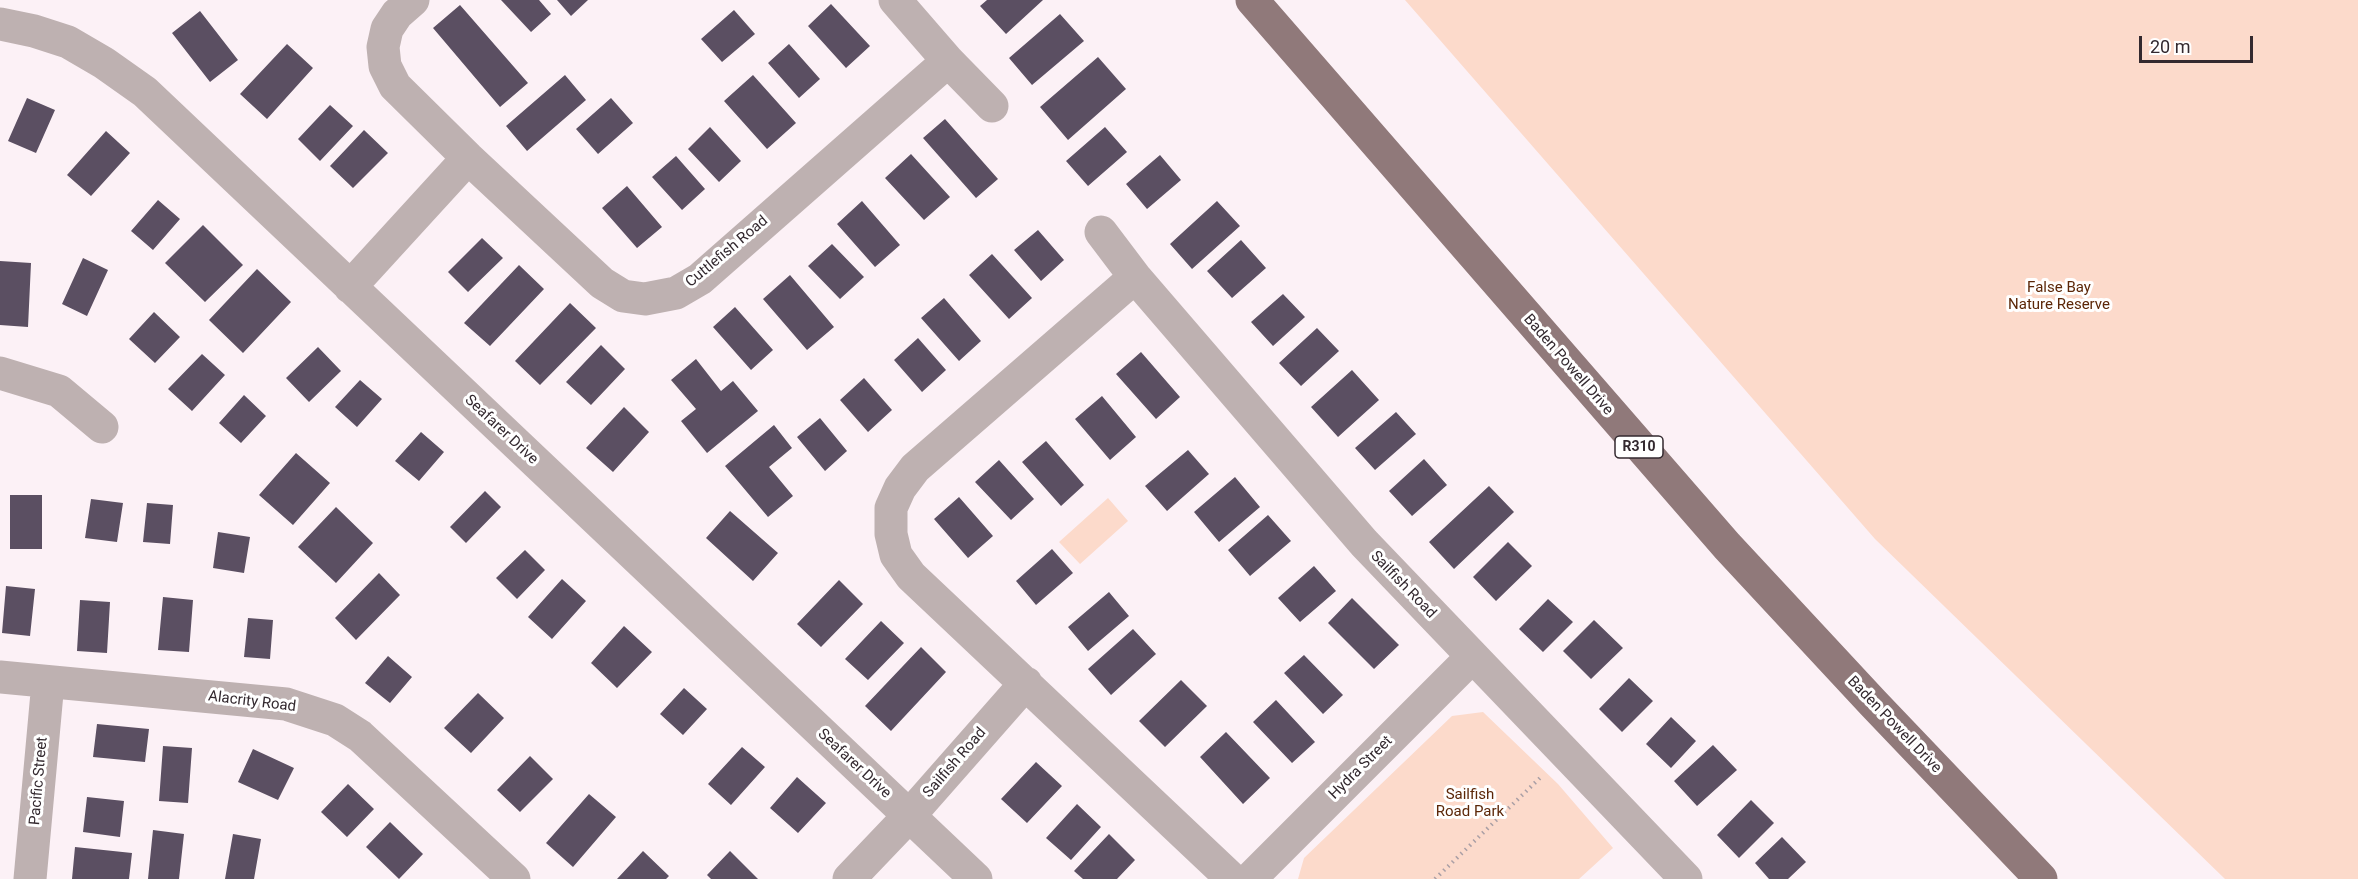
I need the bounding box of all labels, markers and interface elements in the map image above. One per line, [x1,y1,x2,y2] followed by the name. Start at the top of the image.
[2142,24,2256,62] scale bar
[2150,36,2190,57] text: 20 m
[682,212,772,292] street label: Cuttlefish Road
[2008,279,2110,314] park label: False Bay Nature Reserve
[1519,311,1617,419] street label: Baden Powell Drive
[461,391,541,469] street label: Seafarer Drive
[1615,436,1663,458] road number: R310
[1366,548,1440,622] street label: Sailfish Road
[1843,673,1945,777] street label: Baden Powell Drive
[207,688,297,716] street label: Alacrity Road
[920,724,990,802] street label: Sailfish Road
[814,725,894,803] street label: Seafarer Drive
[1326,733,1396,803] street label: Hydra Street
[26,736,52,826] street label: Pacific Street
[1436,786,1504,821] park label: Sailfish Road Park

